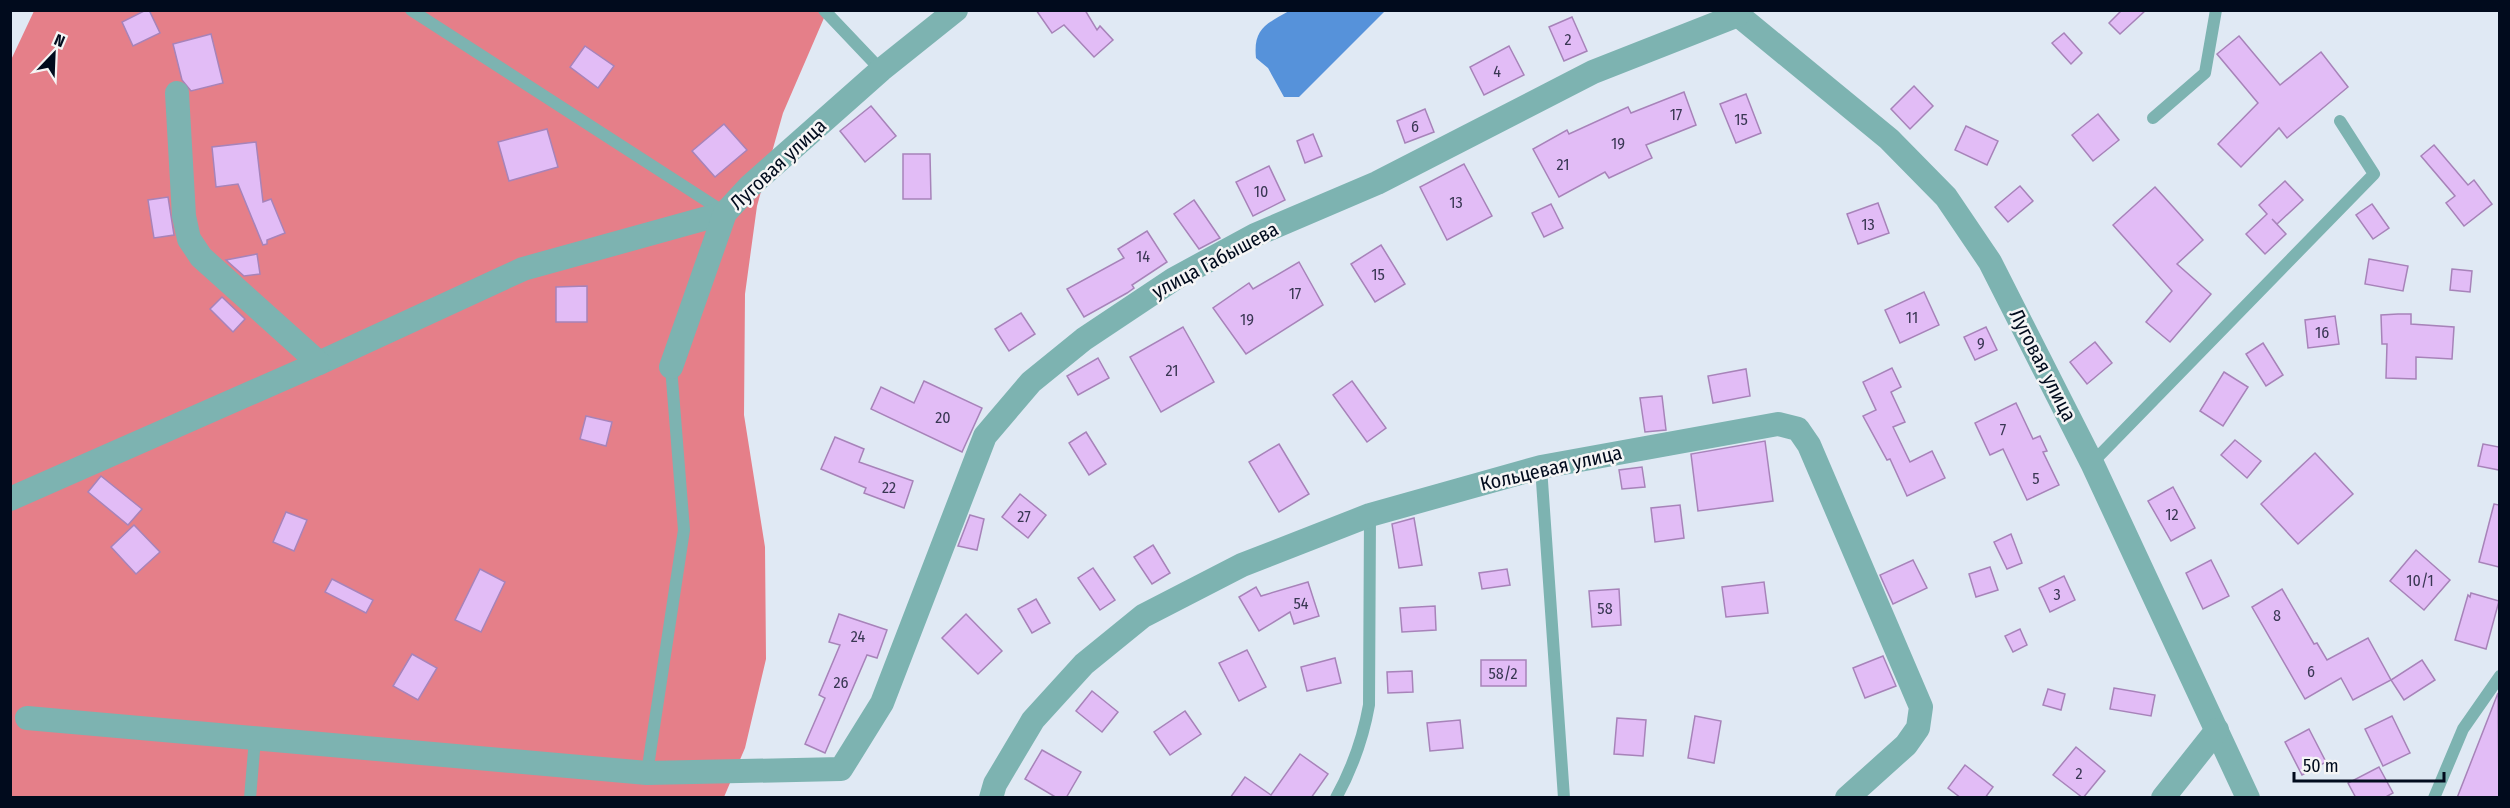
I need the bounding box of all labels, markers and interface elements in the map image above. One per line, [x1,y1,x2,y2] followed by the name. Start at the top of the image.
[24,24,84,84] north arrow
[52,30,68,51] text: N
[1564,30,1572,49] house number: 2
[1493,62,1501,81] house number: 4
[1670,105,1683,124] house number: 17
[1734,110,1748,129] house number: 15
[725,113,831,215] street label: Луговая улица
[1411,117,1419,136] house number: 6
[1611,134,1625,153] house number: 19
[1557,155,1569,174] house number: 21
[1254,182,1268,201] house number: 10
[1449,193,1463,212] house number: 13
[1861,215,1875,234] house number: 13
[1148,217,1282,303] street label: улица Габышева
[1136,247,1150,266] house number: 14
[1371,265,1385,284] house number: 15
[1289,284,1302,303] house number: 17
[2004,305,2082,425] street label: Луговая улица
[1906,308,1918,327] house number: 11
[1240,310,1254,329] house number: 19
[2315,323,2329,342] house number: 16
[1977,334,1985,353] house number: 9
[1166,361,1178,380] house number: 21
[935,408,951,427] house number: 20
[2000,420,2007,439] house number: 7
[1478,440,1624,496] street label: Кольцевая улица
[2032,469,2040,488] house number: 5
[882,478,896,497] house number: 22
[2165,505,2179,524] house number: 12
[1017,507,1031,526] house number: 27
[2406,571,2434,590] house number: 10/1
[2053,585,2061,604] house number: 3
[1293,594,1309,613] house number: 54
[1597,599,1613,618] house number: 58
[2273,606,2281,625] house number: 8
[851,627,865,646] house number: 24
[2307,662,2315,681] house number: 6
[1488,664,1518,683] house number: 58/2
[834,673,849,692] house number: 26
[2294,745,2444,783] scale bar
[2303,755,2339,777] text: 50 m
[2075,764,2083,783] house number: 2

